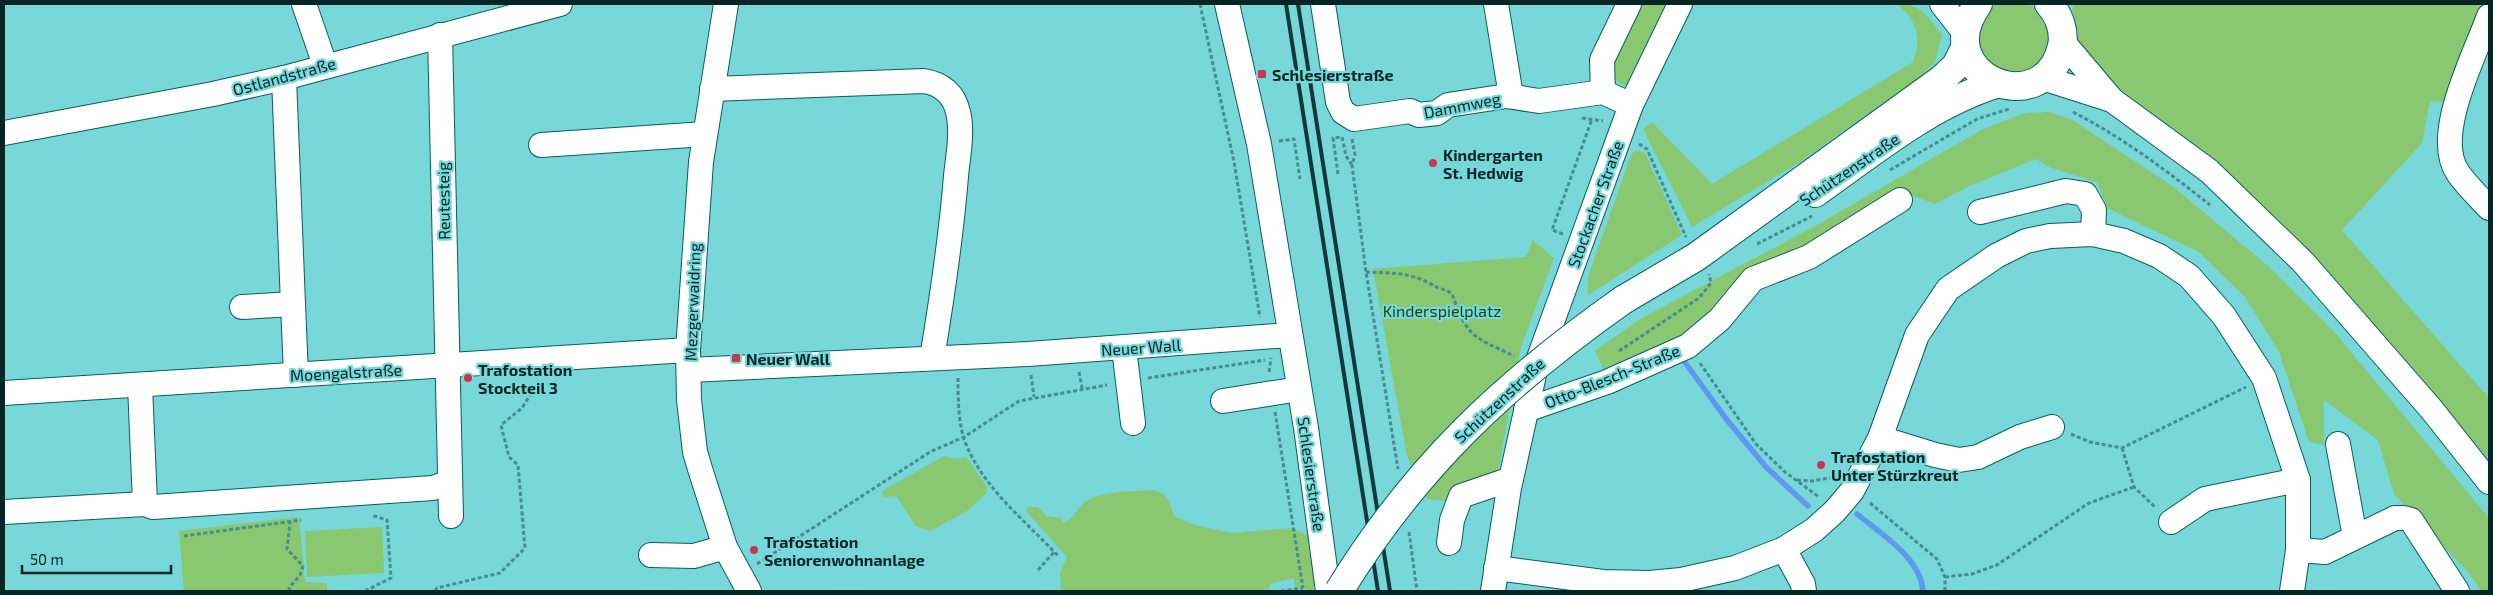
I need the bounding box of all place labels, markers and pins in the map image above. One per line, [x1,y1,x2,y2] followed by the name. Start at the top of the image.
[1272,65,1393,84] place label: Schlesierstraße
[1256,68,1268,80] marker: Schlesierstraße
[1443,145,1543,182] place label: Kindergarten St. Hedwig
[1427,157,1439,169] marker: Kindergarten St. Hedwig
[746,349,831,368] place label: Neuer Wall
[730,352,742,364] marker: Neuer Wall
[478,360,572,397] place label: Trafostation Stockteil 3
[462,372,474,384] marker: Trafostation Stockteil 3
[1831,447,1959,484] place label: Trafostation Unter Stürzkreut
[1815,459,1827,471] marker: Trafostation Unter Stürzkreut
[764,532,925,569] place label: Trafostation Seniorenwohnanlage
[748,544,760,556] marker: Trafostation Seniorenwohnanlage

